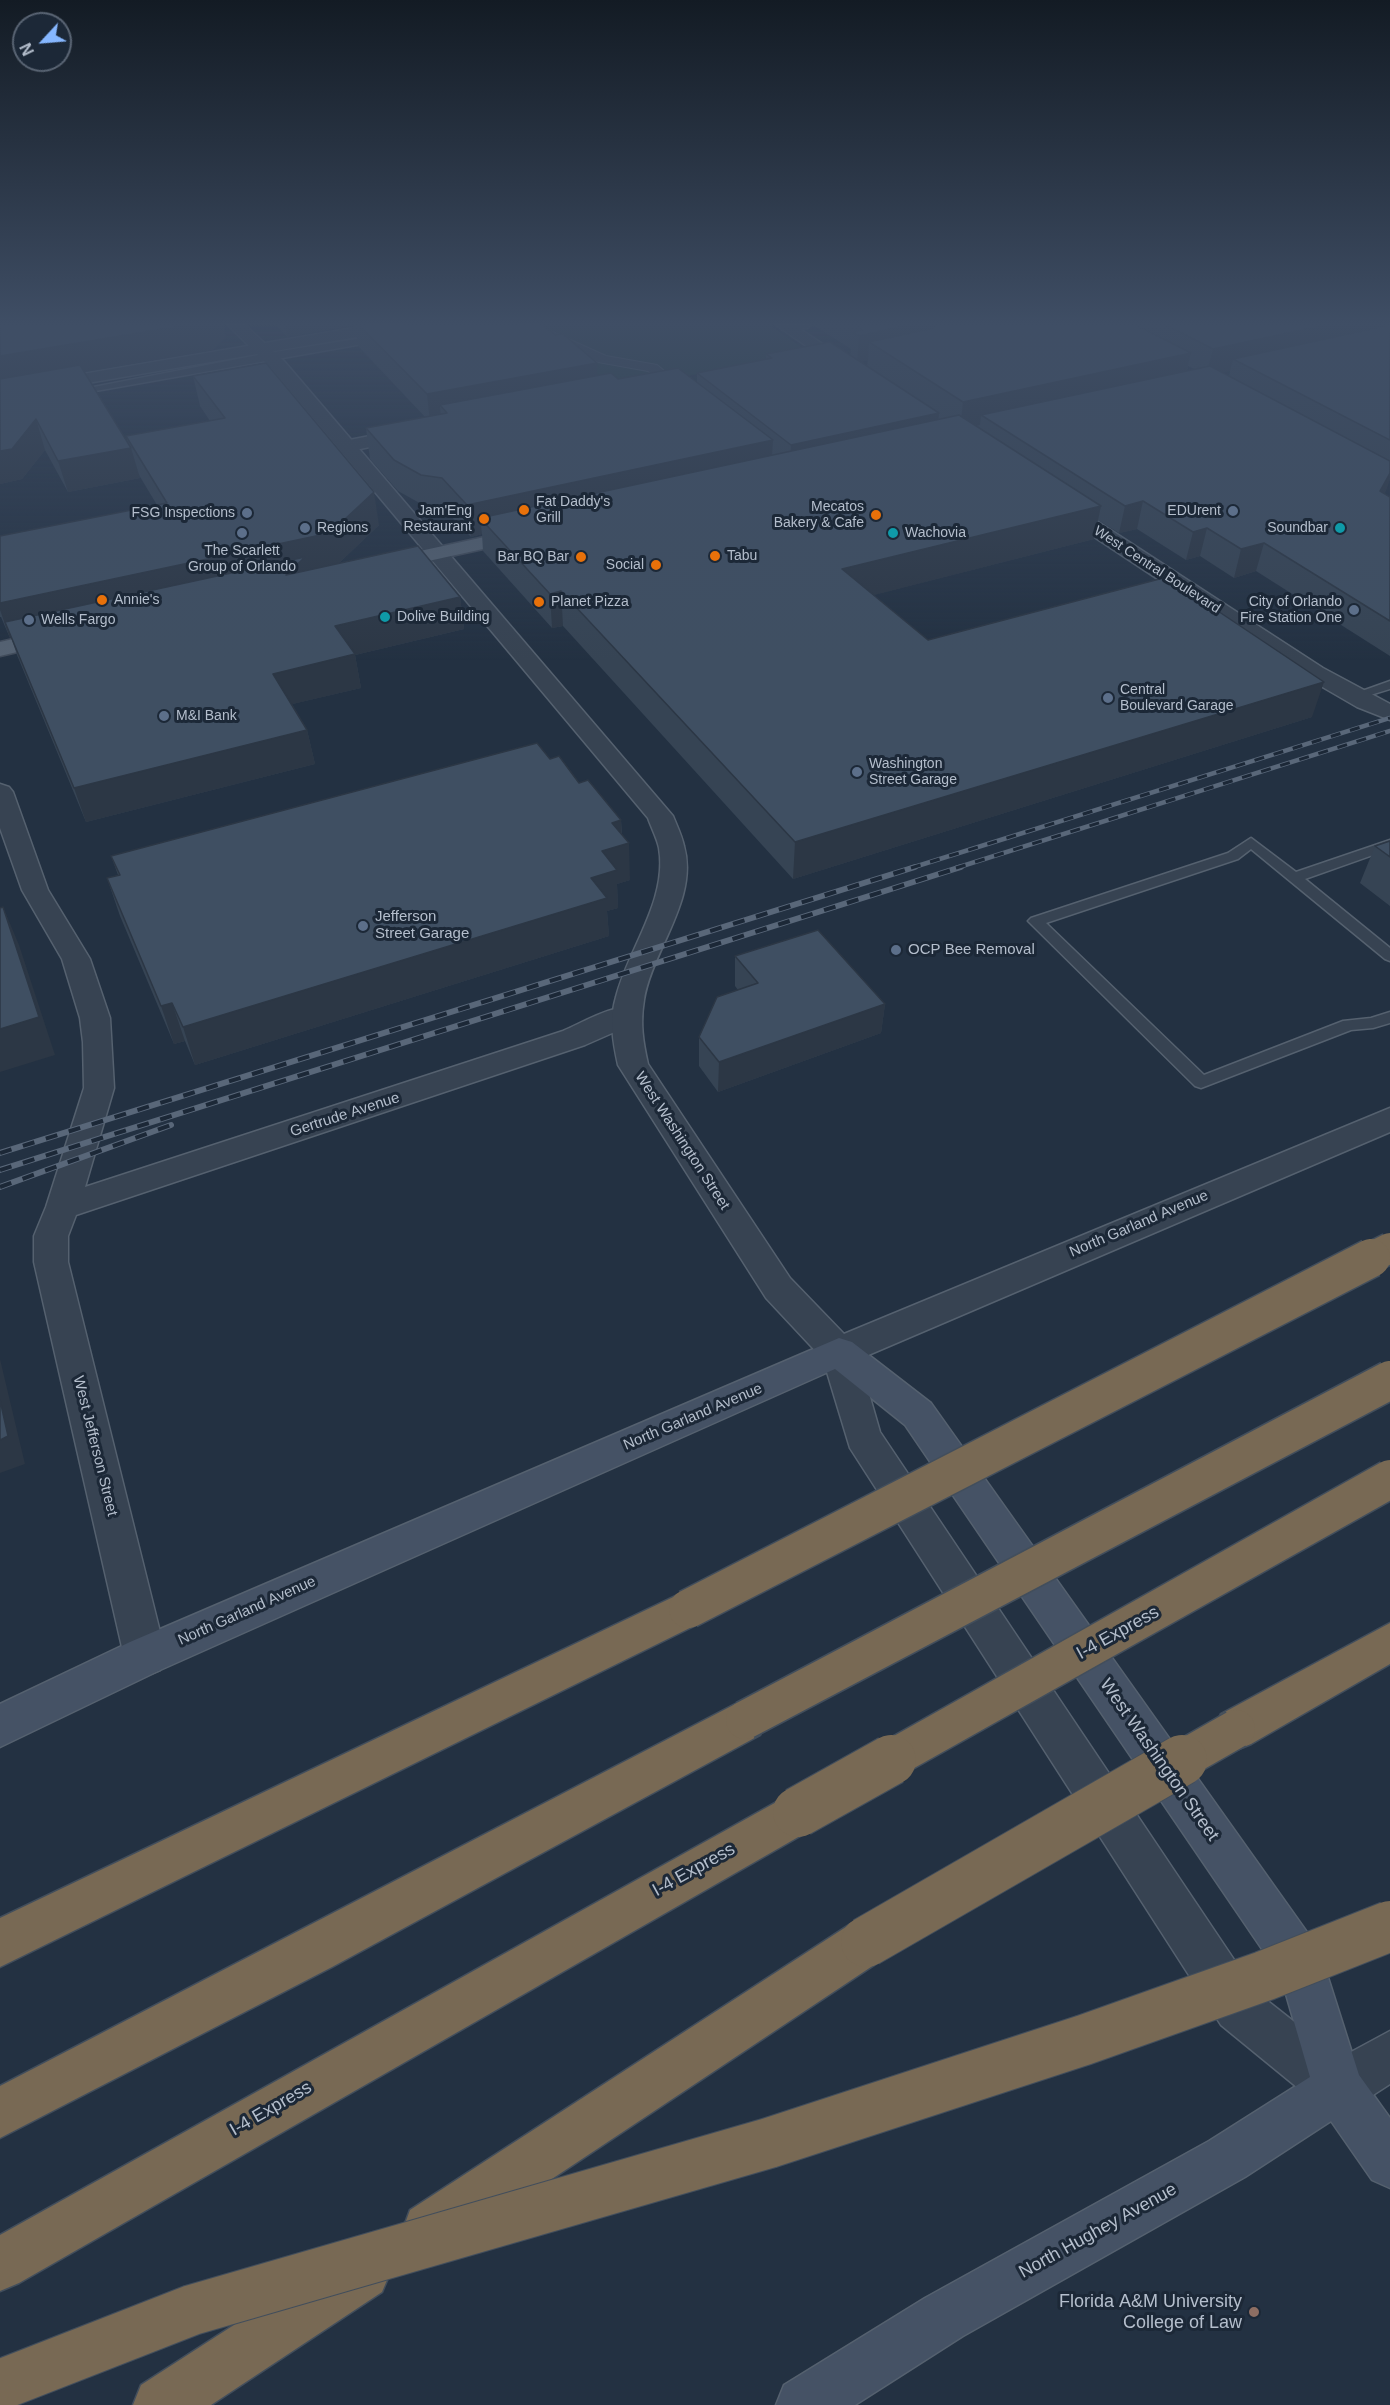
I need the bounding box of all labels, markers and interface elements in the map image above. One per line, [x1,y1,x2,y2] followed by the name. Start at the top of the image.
[12,12,72,72] north arrow
[17,40,37,58] text: N
[536,494,610,526] place label: Fat Daddy's Grill
[774,499,864,532] place label: Mecatos Bakery & Cafe
[404,503,472,536] place label: Jam'Eng Restaurant
[517,503,531,517] marker: Fat Daddy's Grill
[1167,503,1221,519] place label: EDUrent
[1226,504,1240,518] marker: EDUrent
[132,505,235,521] place label: FSG Inspections
[240,506,254,520] marker: FSG Inspections
[869,508,883,522] marker: Mecatos Bakery & Cafe
[477,512,491,526] marker: Jam'Eng Restaurant
[317,520,368,536] place label: Regions
[1267,520,1328,536] place label: Soundbar
[298,521,312,535] marker: Regions
[1333,521,1347,535] marker: Soundbar
[1091,523,1223,617] street label: West Central Boulevard
[905,525,966,541] place label: Wachovia
[235,526,249,540] marker: The Scarlett Group of Orlando
[886,526,900,540] marker: Wachovia
[188,543,296,576] place label: The Scarlett Group of Orlando
[727,548,757,564] place label: Tabu
[497,549,569,565] place label: Bar BQ Bar
[708,549,722,563] marker: Tabu
[574,550,588,564] marker: Bar BQ Bar
[606,557,644,573] place label: Social
[649,558,663,572] marker: Social
[114,592,159,608] place label: Annie's
[95,593,109,607] marker: Annie's
[551,594,629,610] place label: Planet Pizza
[1240,594,1342,626] place label: City of Orlando Fire Station One
[532,595,546,609] marker: Planet Pizza
[1347,603,1361,617] marker: City of Orlando Fire Station One
[397,609,490,625] place label: Dolive Building
[378,610,392,624] marker: Dolive Building
[41,612,115,628] place label: Wells Fargo
[22,613,36,627] marker: Wells Fargo
[1120,682,1234,714] place label: Central Boulevard Garage
[1101,691,1115,705] marker: Central Boulevard Garage
[176,708,237,724] place label: M&I Bank
[157,709,171,723] marker: M&I Bank
[869,756,957,788] place label: Washington Street Garage
[850,765,864,779] marker: Washington Street Garage
[375,908,469,943] place label: Jefferson Street Garage
[356,919,370,933] marker: Jefferson Street Garage
[908,941,1035,959] place label: OCP Bee Removal
[889,943,903,957] marker: OCP Bee Removal
[631,1069,733,1213] street label: West Washington Street
[288,1089,402,1141] street label: Gertrude Avenue
[1067,1187,1211,1261] street label: North Garland Avenue
[69,1374,121,1518] street label: West Jefferson Street
[621,1380,765,1454] street label: North Garland Avenue
[175,1572,319,1650] street label: North Garland Avenue
[1073,1601,1163,1665] street label: I-4 Express
[1095,1675,1223,1845] street label: West Washington Street
[649,1838,739,1902] street label: I-4 Express
[226,2077,316,2141] street label: I-4 Express
[1015,2179,1181,2283] street label: North Hughey Avenue
[1059,2291,1242,2334] place label: Florida A&M University College of Law
[1247,2305,1261,2319] marker: Florida A&M University College of Law

